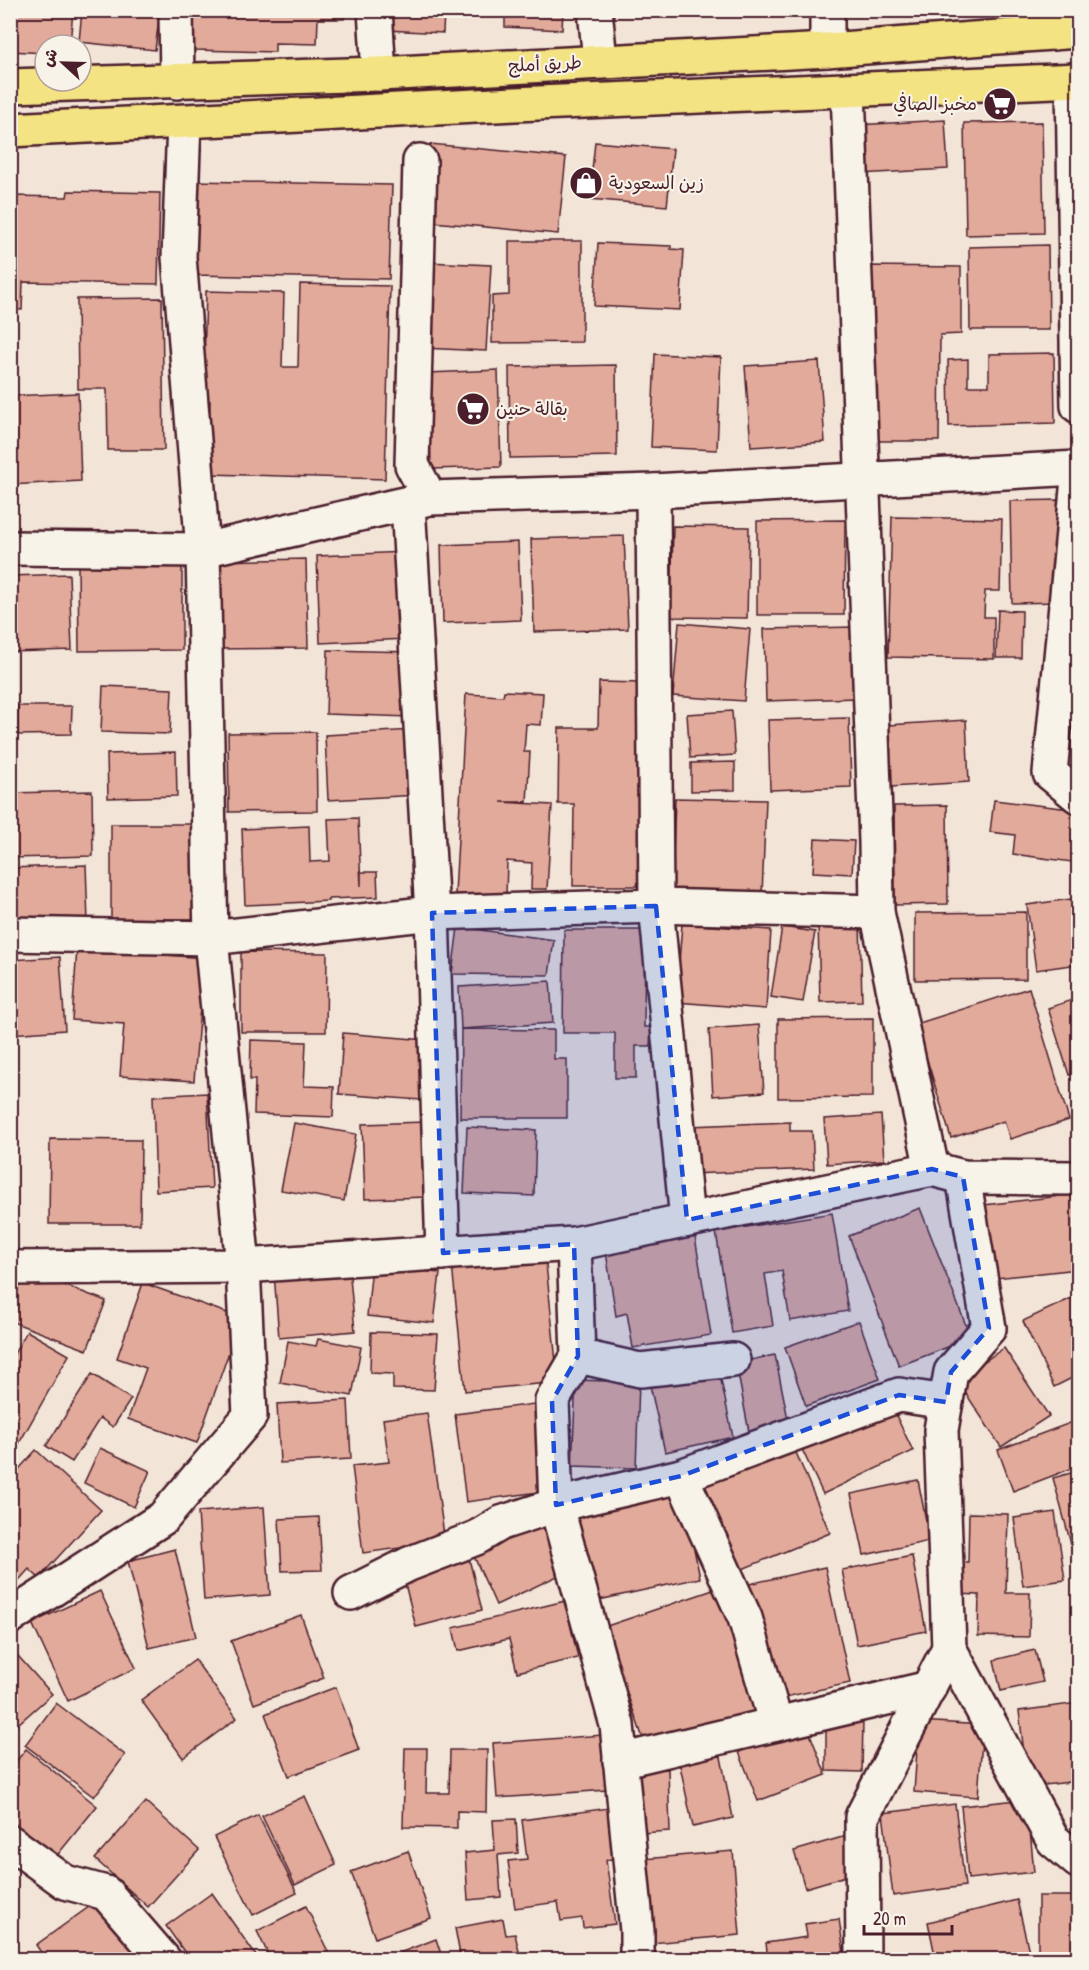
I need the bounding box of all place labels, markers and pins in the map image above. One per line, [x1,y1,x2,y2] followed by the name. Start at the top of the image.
[982,86,1018,122] supermarket icon: مخبز الصافي
[893,91,977,117] place label: مخبز الصافي
[568,165,604,201] shop icon: زين السعودية
[609,170,704,195] place label: زين السعودية
[455,391,491,427] supermarket icon: بقالة حنين
[496,396,568,421] place label: بقالة حنين

